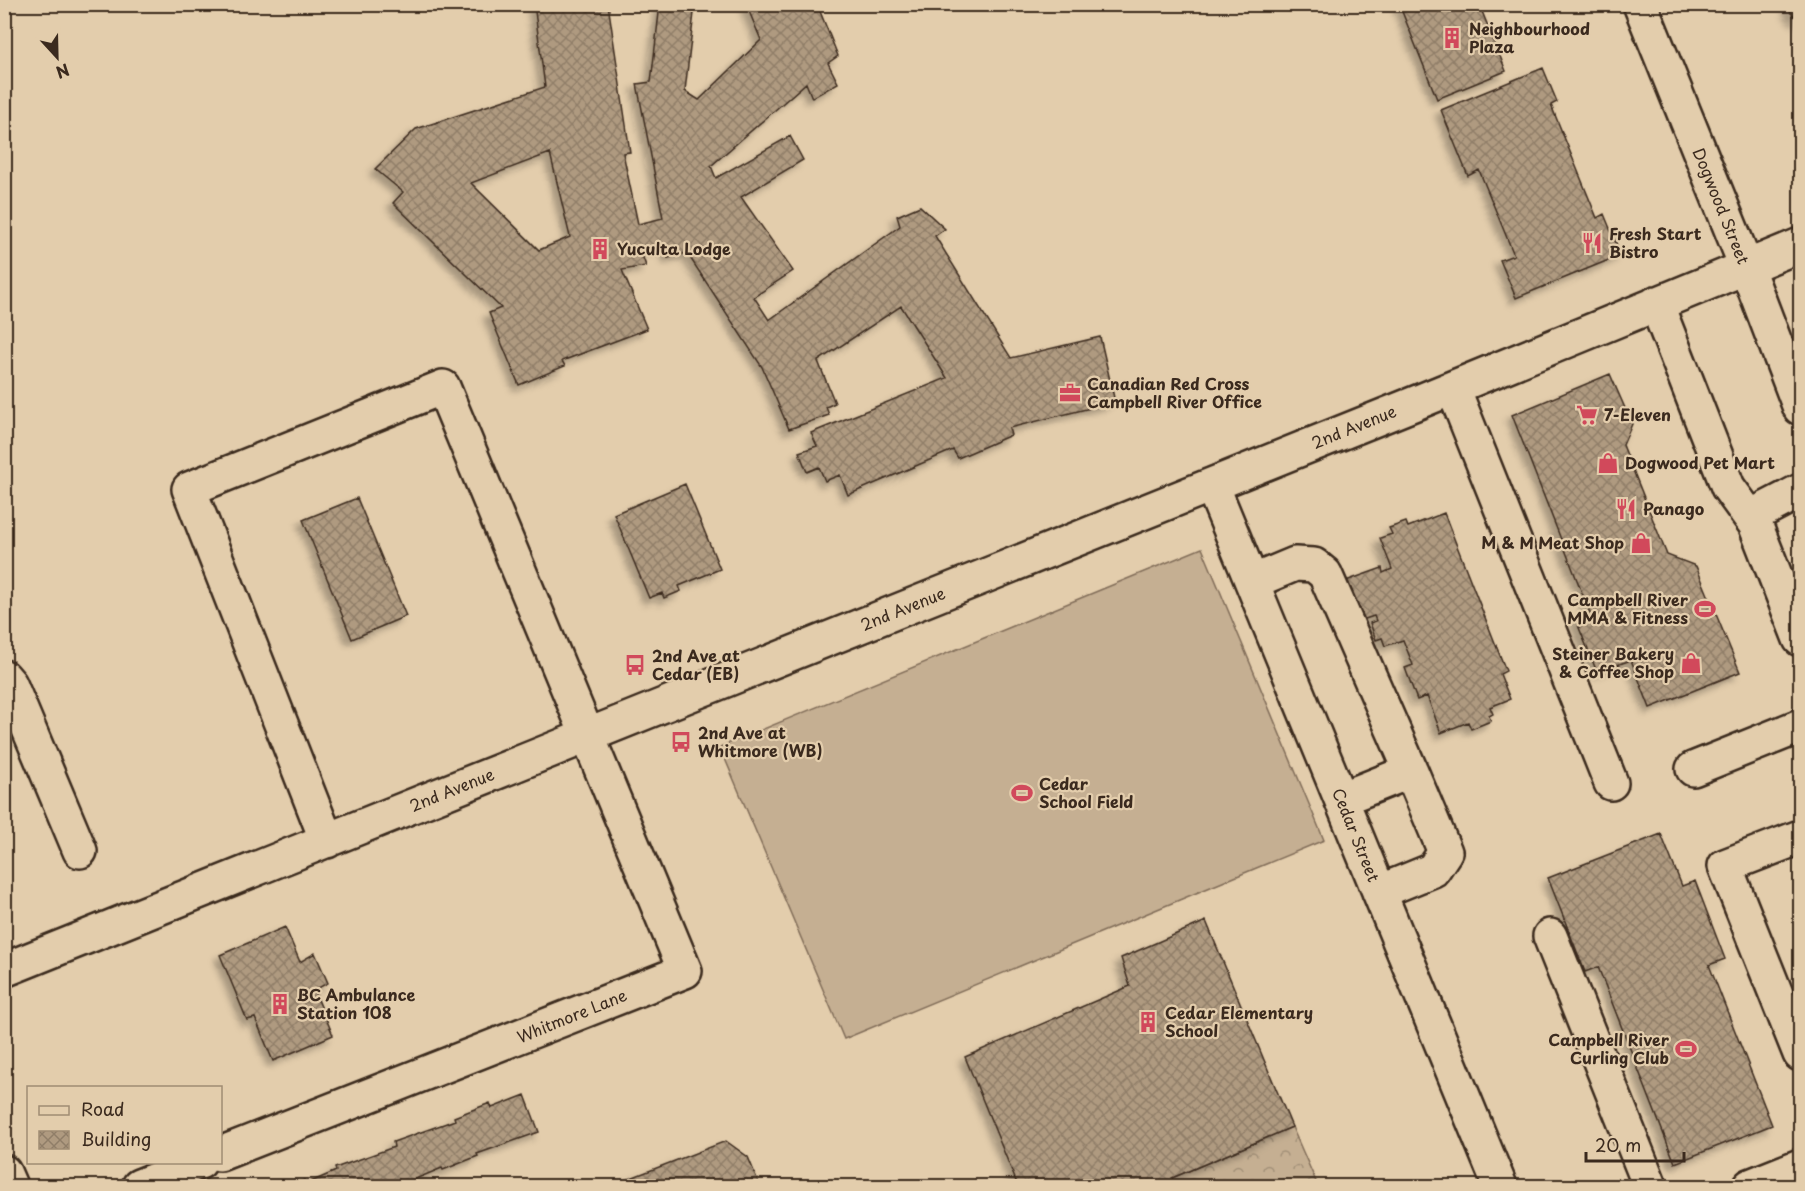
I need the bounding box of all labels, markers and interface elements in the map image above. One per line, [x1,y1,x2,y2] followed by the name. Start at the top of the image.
[1469,16,1590,58] place label: Neighbourhood Plaza
[1440,26,1464,50] building icon: Neighbourhood Plaza
[27,27,87,87] north arrow
[53,58,73,85] text: N
[1688,144,1756,268] street label: Dogwood Street
[1609,221,1702,263] place label: Fresh Start Bistro
[1580,231,1604,255] restaurant icon: Fresh Start Bistro
[617,236,731,260] place label: Yuculta Lodge
[588,237,612,261] building icon: Yuculta Lodge
[1087,371,1262,413] place label: Canadian Red Cross Campbell River Office
[1058,381,1082,405] office icon: Canadian Red Cross Campbell River Office
[1308,398,1400,454] street label: 2nd Avenue
[1604,402,1671,426] place label: 7-Eleven
[1575,403,1599,427] supermarket icon: 7-Eleven
[1625,450,1775,474] place label: Dogwood Pet Mart
[1596,451,1620,475] shop icon: Dogwood Pet Mart
[1643,496,1705,520] place label: Panago
[1614,497,1638,521] restaurant icon: Panago
[1481,530,1624,554] place label: M & M Meat Shop
[1629,531,1653,555] shop icon: M & M Meat Shop
[857,580,949,636] street label: 2nd Avenue
[1567,587,1689,629] place label: Campbell River MMA & Fitness
[1693,597,1717,621] sports icon: Campbell River MMA & Fitness
[1552,641,1674,683] place label: Steiner Bakery & Coffee Shop
[652,643,740,685] place label: 2nd Ave at Cedar (EB)
[1679,651,1703,675] shop icon: Steiner Bakery & Coffee Shop
[623,653,647,677] bus stop icon: 2nd Ave at Cedar (EB)
[698,720,823,762] place label: 2nd Ave at Whitmore (WB)
[669,730,693,754] bus stop icon: 2nd Ave at Whitmore (WB)
[406,761,498,817] street label: 2nd Avenue
[1039,771,1133,813] place label: Cedar School Field
[1010,781,1034,805] sports icon: Cedar School Field
[1327,784,1387,886] street label: Cedar Street
[297,982,415,1024] place label: BC Ambulance Station 108
[513,982,630,1048] street label: Whitmore Lane
[268,992,292,1016] building icon: BC Ambulance Station 108
[1165,1000,1313,1042] place label: Cedar Elementary School
[1136,1010,1160,1034] building icon: Cedar Elementary School
[1548,1027,1670,1069] place label: Campbell River Curling Club
[1674,1037,1698,1061] sports icon: Campbell River Curling Club
[27,1086,222,1164] legend
[81,1095,125,1122] text: Road
[81,1125,151,1152] text: Building
[1586,1125,1684,1163] scale bar
[1595,1131,1641,1158] text: 20 m

